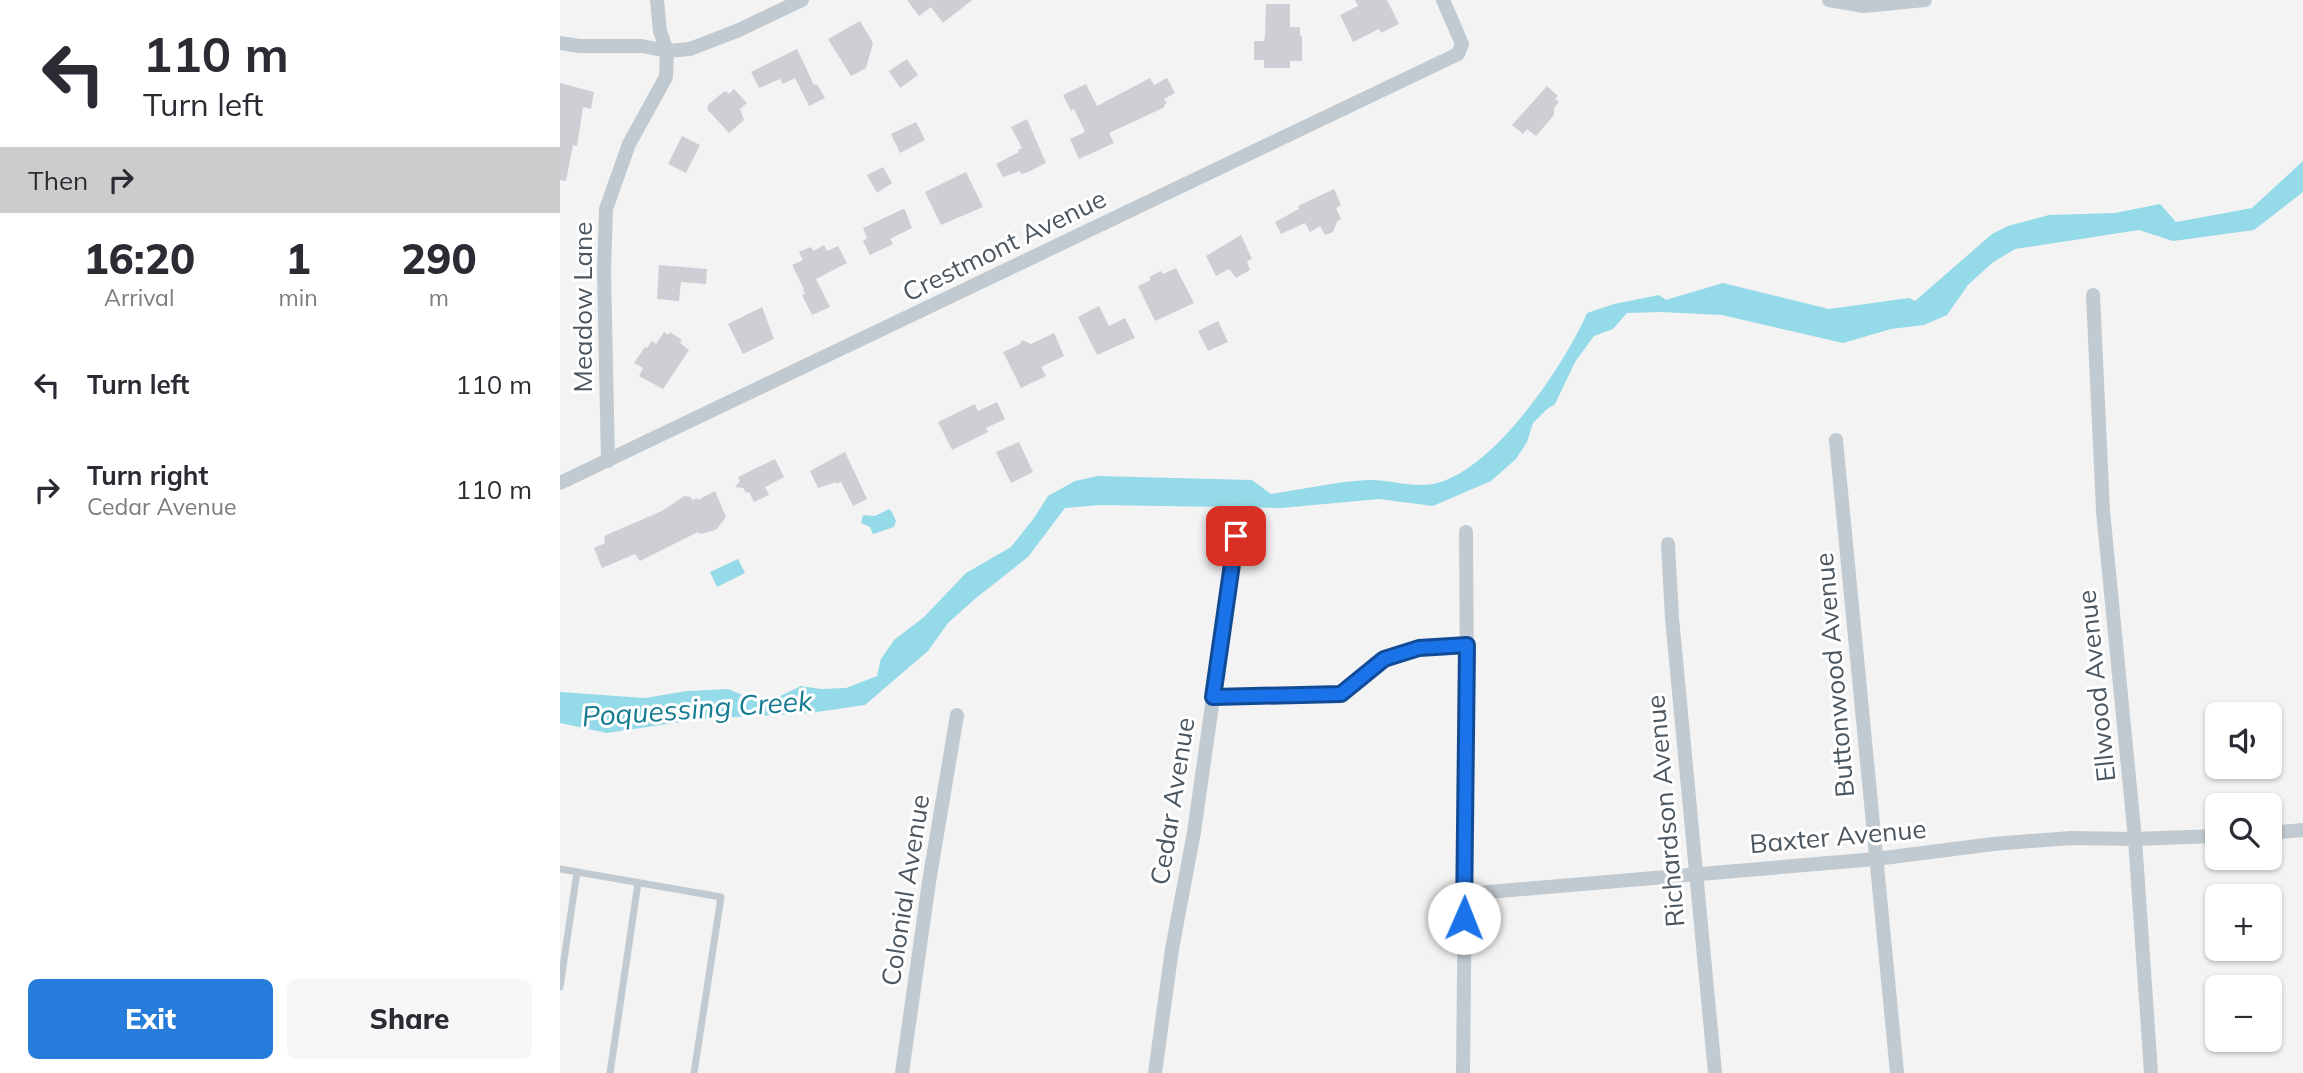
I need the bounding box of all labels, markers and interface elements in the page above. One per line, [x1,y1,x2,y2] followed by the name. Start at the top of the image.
[143,23,289,84] text: 110 m
[28,28,119,119] icon: left
[143,84,263,124] text: Turn left
[102,161,140,199] icon: right
[28,164,88,197] text: Then
[897,181,1111,309] street label: Crestmont Avenue
[566,222,599,392] street label: Meadow Lane
[83,232,195,285] text: 16:20
[285,232,311,285] text: 1
[401,232,477,285] text: 290
[104,283,174,312] text: Arrival
[278,283,318,312] text: min
[429,283,449,312] text: m
[28,366,66,404] icon: left
[87,368,189,401] text: Turn left
[456,368,532,401] text: 110 m
[87,459,208,492] text: Turn right
[28,471,66,509] icon: right
[456,473,532,506] text: 110 m
[87,492,237,521] text: Cedar Avenue
[1206,506,1266,566] pin
[1217,517,1255,555] icon: arrive
[1807,551,1861,799] street label: Buttonwood Avenue
[2070,588,2122,784] street label: Ellwood Avenue
[581,682,815,734] water label: Poquessing Creek
[1638,693,1692,929] street label: Richardson Avenue
[2205,702,2282,1052] map controls
[2205,702,2282,779] button: sound
[1142,715,1202,887] street label: Cedar Avenue
[874,792,936,988] street label: Colonial Avenue
[2205,793,2282,870] button: search
[1748,812,1928,860] street label: Baxter Avenue
[1427,881,1501,955] position arrow
[2205,884,2282,961] button: +
[2205,975,2282,1052] button: −
[28,979,273,1059] button: Exit
[287,979,532,1059] button: Share

